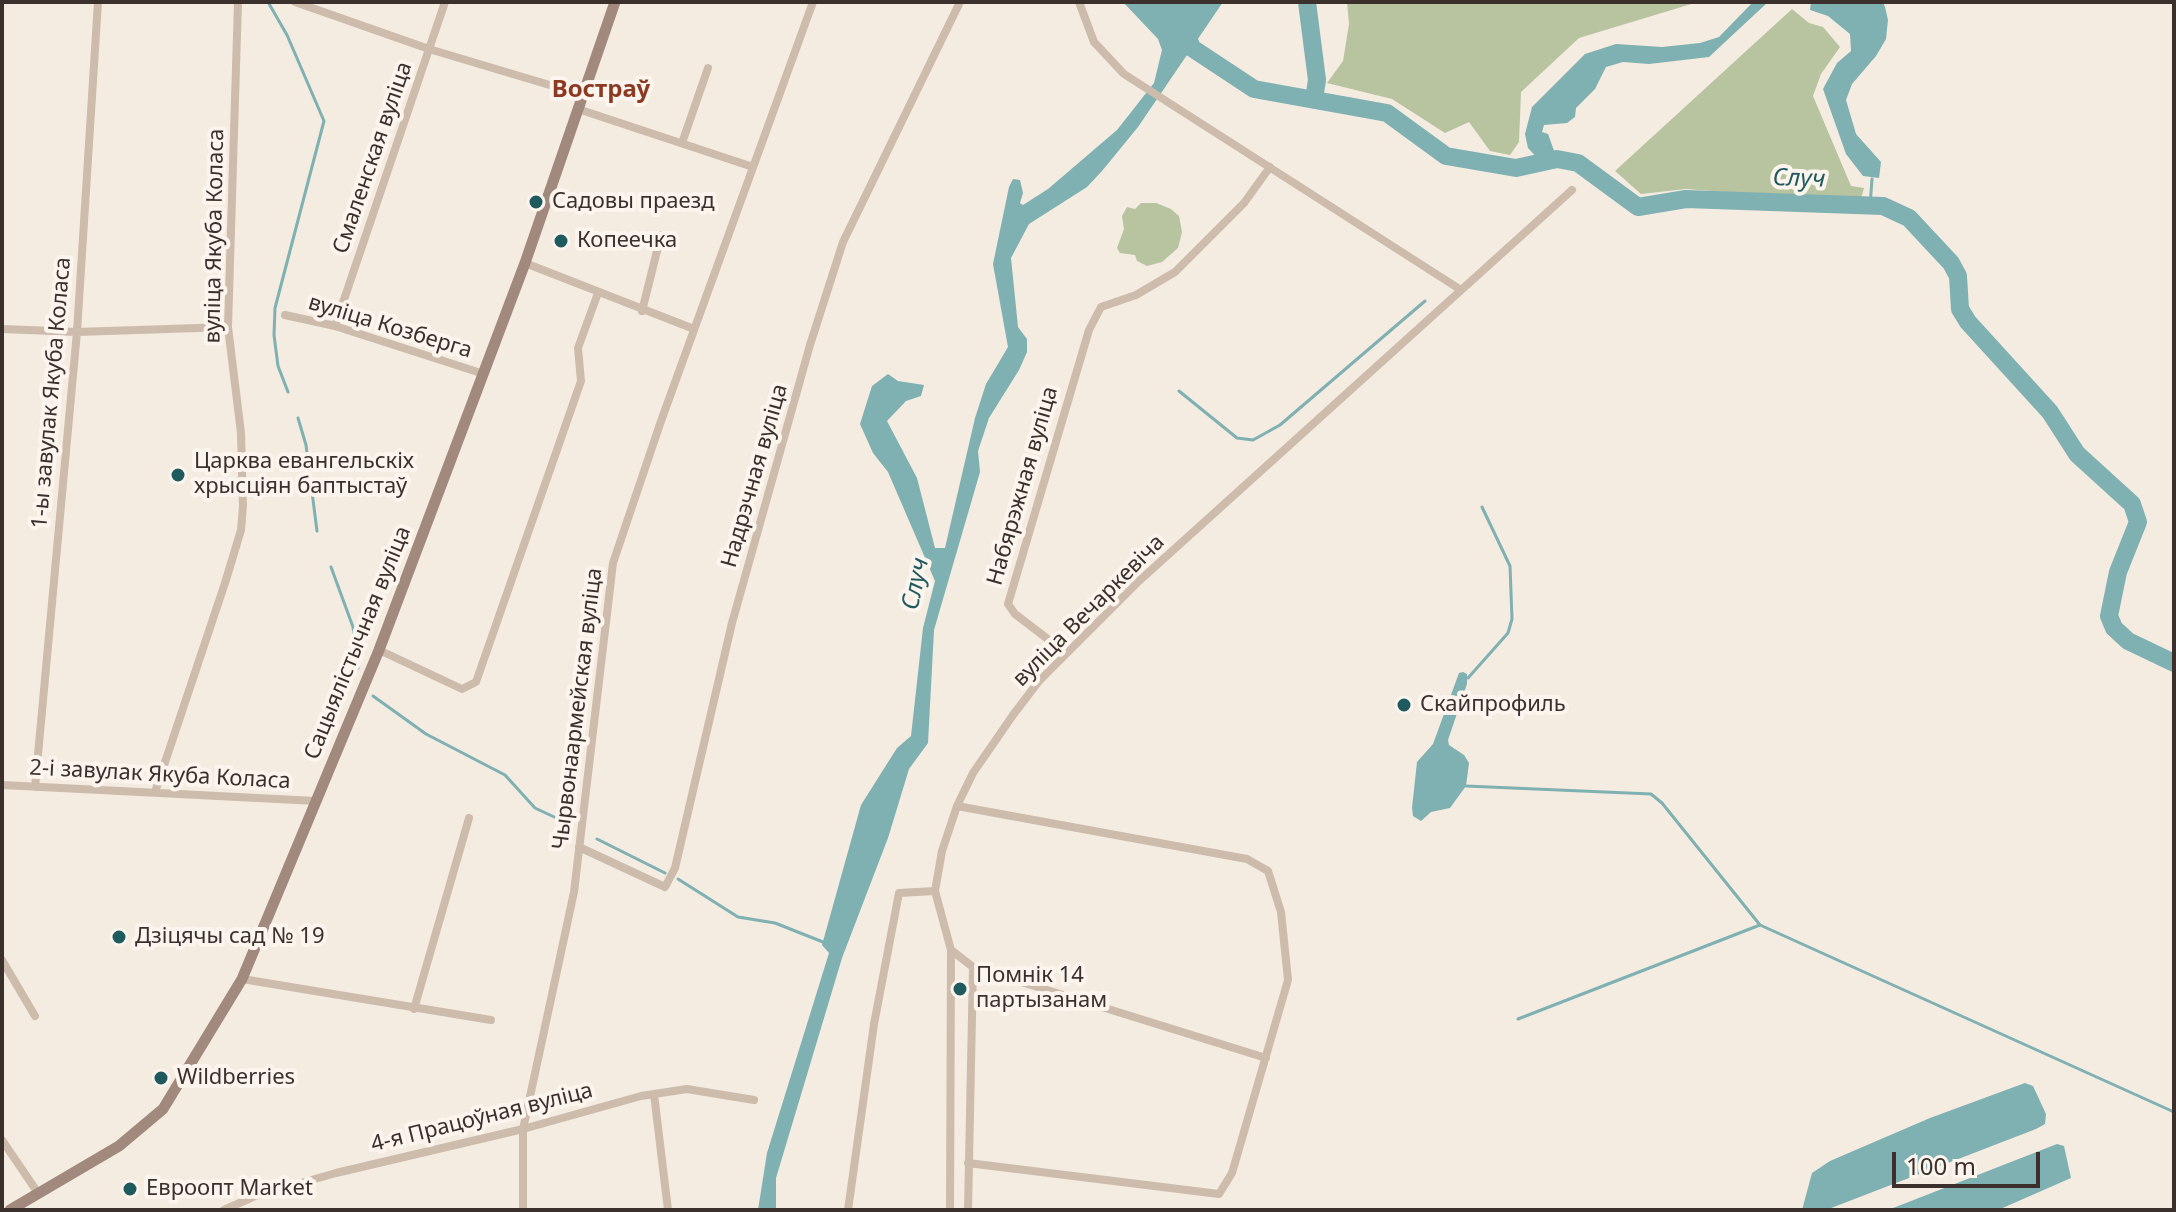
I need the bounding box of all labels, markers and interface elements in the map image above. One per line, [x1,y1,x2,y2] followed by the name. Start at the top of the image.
[328,59,418,257] street label: Смаленская вуліца
[552,76,650,104] district label: Востраў
[200,128,230,344] street label: вуліца Якуба Коласа
[1772,164,1826,194] water label: Случ
[552,189,715,215] place label: Садовы праезд
[527,193,545,211] marker: Садовы праезд
[577,228,677,254] place label: Копеечка
[552,232,570,250] marker: Копеечка
[27,256,77,530] street label: 1-ы завулак Якуба Коласа
[305,290,475,364] street label: вуліца Козберга
[716,381,794,571] street label: Надрэчная вуліца
[982,384,1064,588] street label: Набярэжная вуліца
[194,449,414,500] place label: Царква евангельскіх хрысціян баптыстаў
[169,466,187,484] marker: Царква евангельскіх хрысціян баптыстаў
[299,523,417,763] street label: Сацыялістычная вуліца
[1008,530,1170,692] street label: вуліца Вечаркевіча
[896,555,936,613] water label: Случ
[548,567,608,851] street label: Чырвонаармейская вуліца
[1420,692,1566,718] place label: Скайпрофиль
[1395,696,1413,714] marker: Скайпрофиль
[29,755,291,795] street label: 2-і завулак Якуба Коласа
[135,924,324,950] place label: Дзіцячы сад № 19
[110,928,128,946] marker: Дзіцячы сад № 19
[976,963,1107,1014] place label: Помнік 14 партызанам
[951,980,969,998] marker: Помнік 14 партызанам
[177,1065,295,1091] place label: Wildberries
[152,1069,170,1087] marker: Wildberries
[368,1078,596,1158] street label: 4-я Працоўная вуліца
[1896,1136,2044,1186] scale bar
[1906,1149,1976,1182] text: 100 m
[146,1176,313,1202] place label: Евроопт Market
[121,1180,139,1198] marker: Евроопт Market

